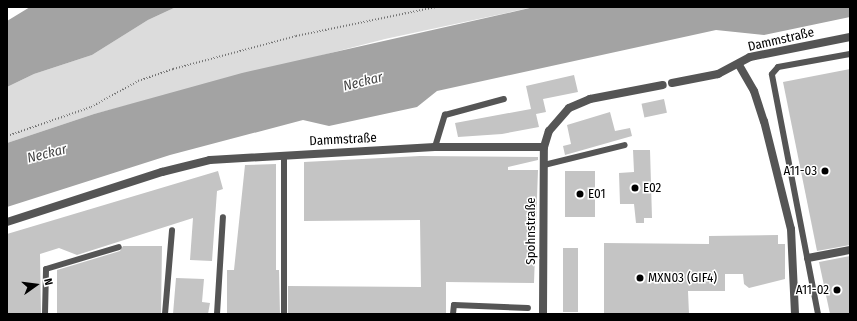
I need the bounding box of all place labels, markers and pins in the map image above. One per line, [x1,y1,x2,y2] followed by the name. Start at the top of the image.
[784,163,817,179] place label: A11-03
[820,166,830,176] marker: A11-03
[643,180,661,196] place label: E02
[630,183,640,193] marker: E02
[588,186,605,202] place label: E01
[575,189,585,199] marker: E01
[648,270,717,286] place label: MXN03 (GIF4)
[635,273,645,283] marker: MXN03 (GIF4)
[796,282,829,298] place label: A11-02
[832,285,842,295] marker: A11-02

